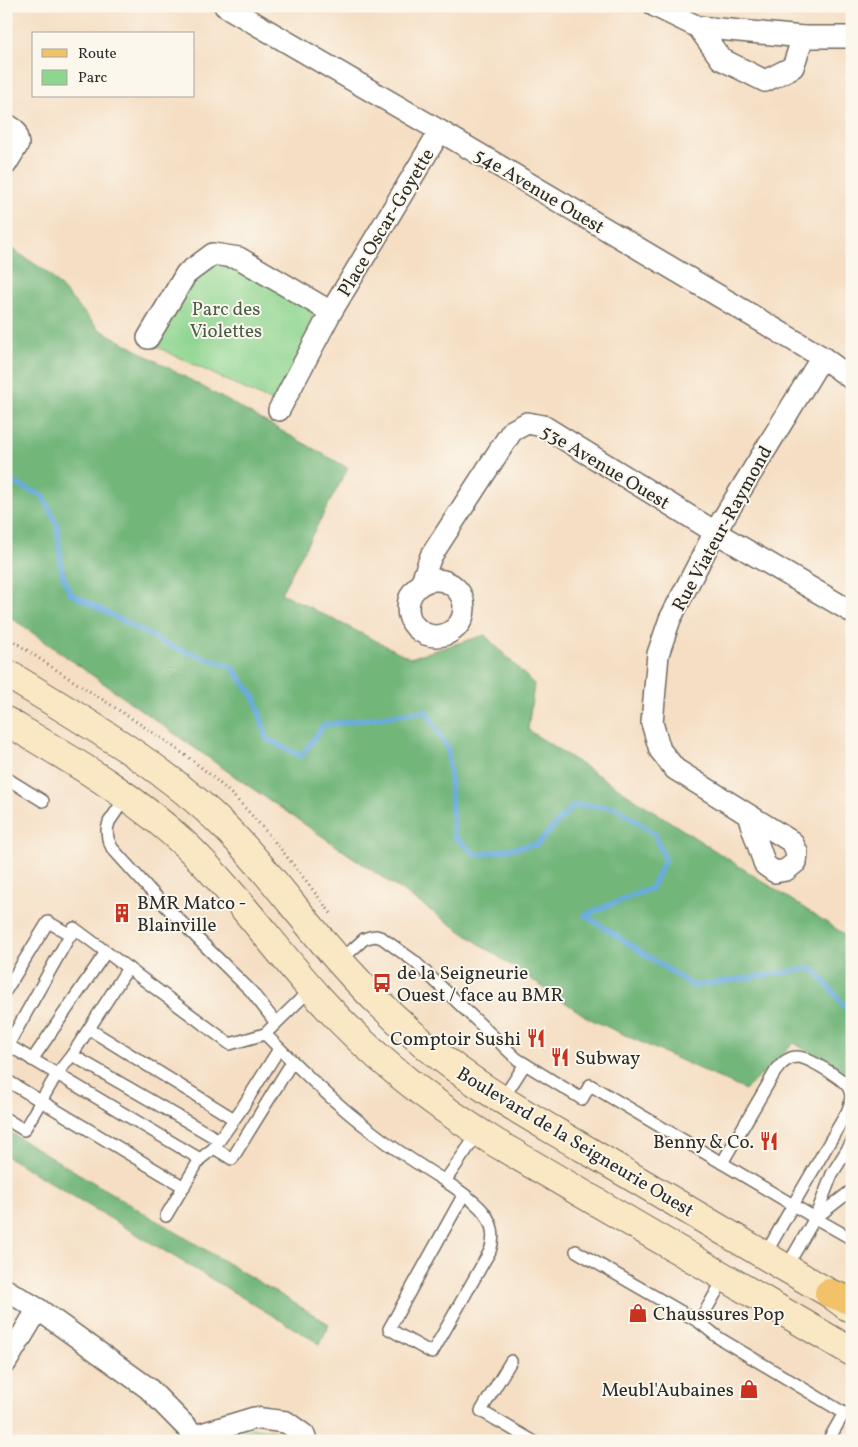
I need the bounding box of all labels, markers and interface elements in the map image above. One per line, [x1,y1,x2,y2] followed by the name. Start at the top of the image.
[32,32,195,98] legend
[78,44,117,65] text: Route
[78,68,107,89] text: Parc
[469,143,609,241] street label: 54e Avenue Ouest
[332,144,441,302] street label: Place Oscar-Goyette
[190,297,262,345] park label: Parc des Violettes
[536,419,675,517] street label: 53e Avenue Ouest
[666,441,779,616] street label: Rue Viateur-Raymond
[137,891,246,939] place label: BMR Matco - Blainville
[111,902,133,924] building icon: BMR Matco - Blainville
[397,961,564,1009] place label: de la Seigneurie Ouest / face au BMR
[371,972,393,994] bus stop icon: de la Seigneurie Ouest / face au BMR
[390,1027,521,1053] place label: Comptoir Sushi
[525,1027,547,1049] restaurant icon: Comptoir Sushi
[549,1046,571,1068] restaurant icon: Subway
[575,1046,640,1072] place label: Subway
[451,1061,699,1224] street label: Boulevard de la Seigneurie Ouest
[653,1130,754,1156] place label: Benny & Co.
[758,1130,780,1152] restaurant icon: Benny & Co.
[627,1302,649,1324] shop icon: Chaussures Pop
[653,1302,785,1328] place label: Chaussures Pop
[601,1378,734,1404] place label: Meubl'Aubaines
[738,1378,760,1400] shop icon: Meubl'Aubaines

